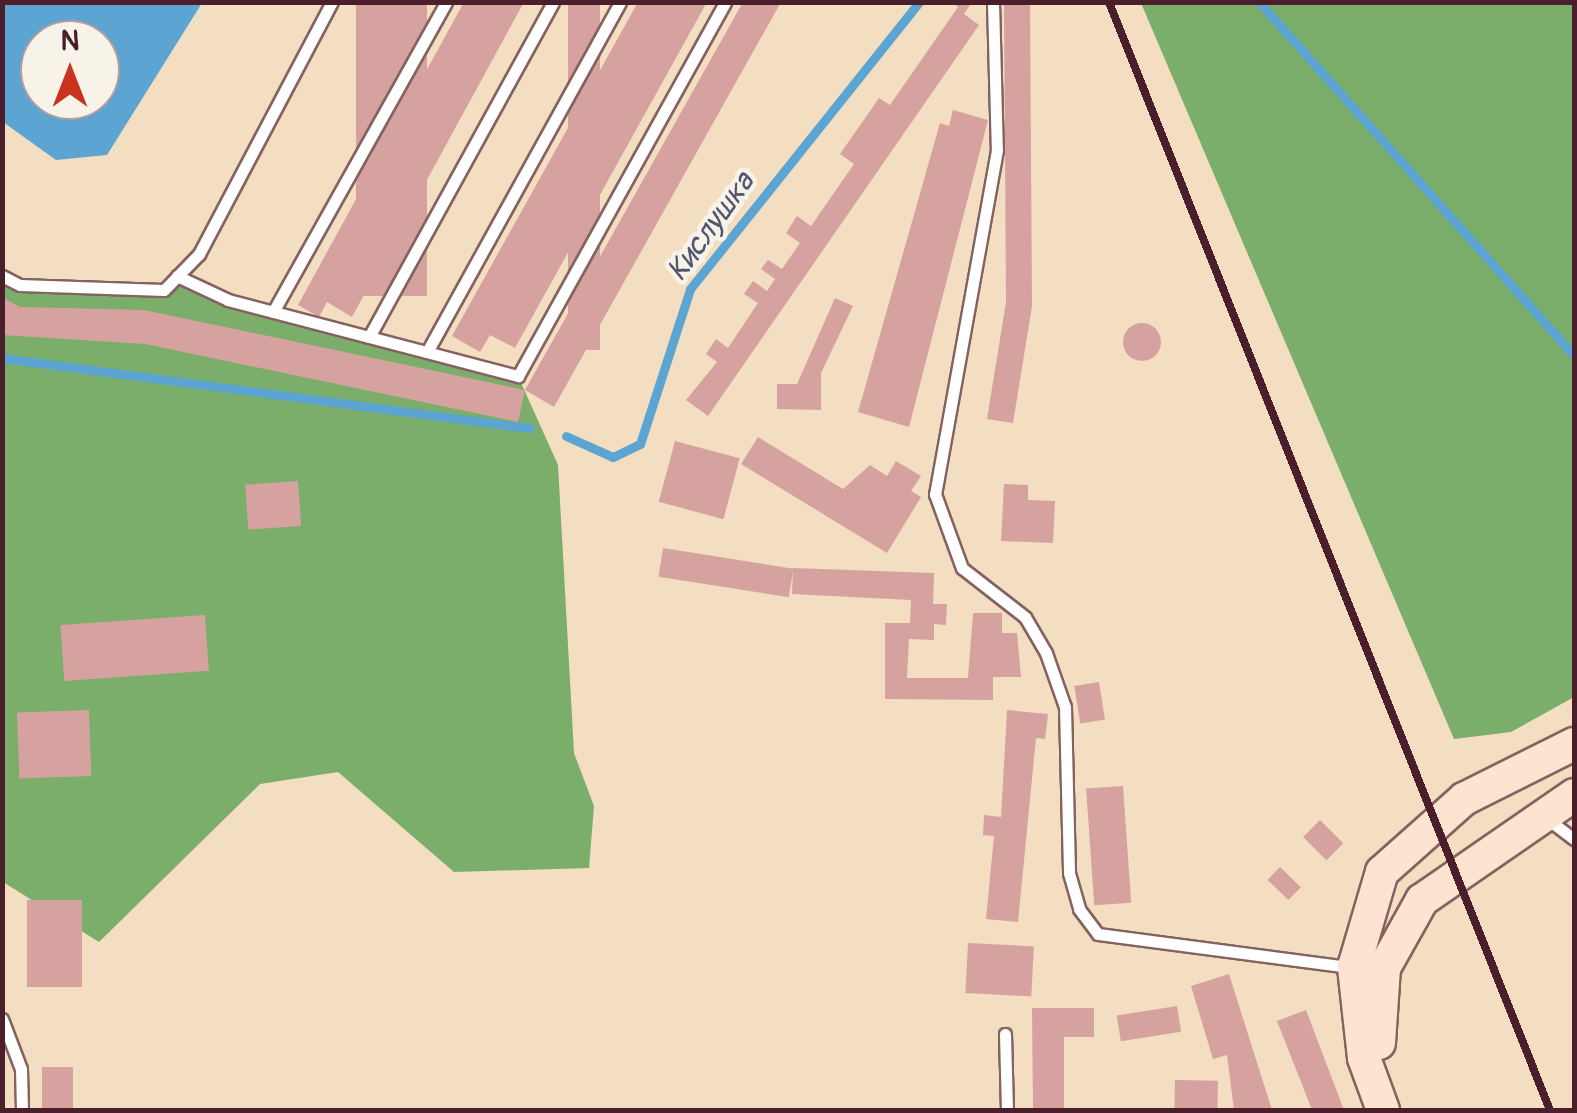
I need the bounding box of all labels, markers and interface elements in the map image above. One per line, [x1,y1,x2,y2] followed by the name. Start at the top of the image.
[20,20,120,120] north arrow
[61,24,79,59] text: N
[660,166,762,288] water label: Кислушка

